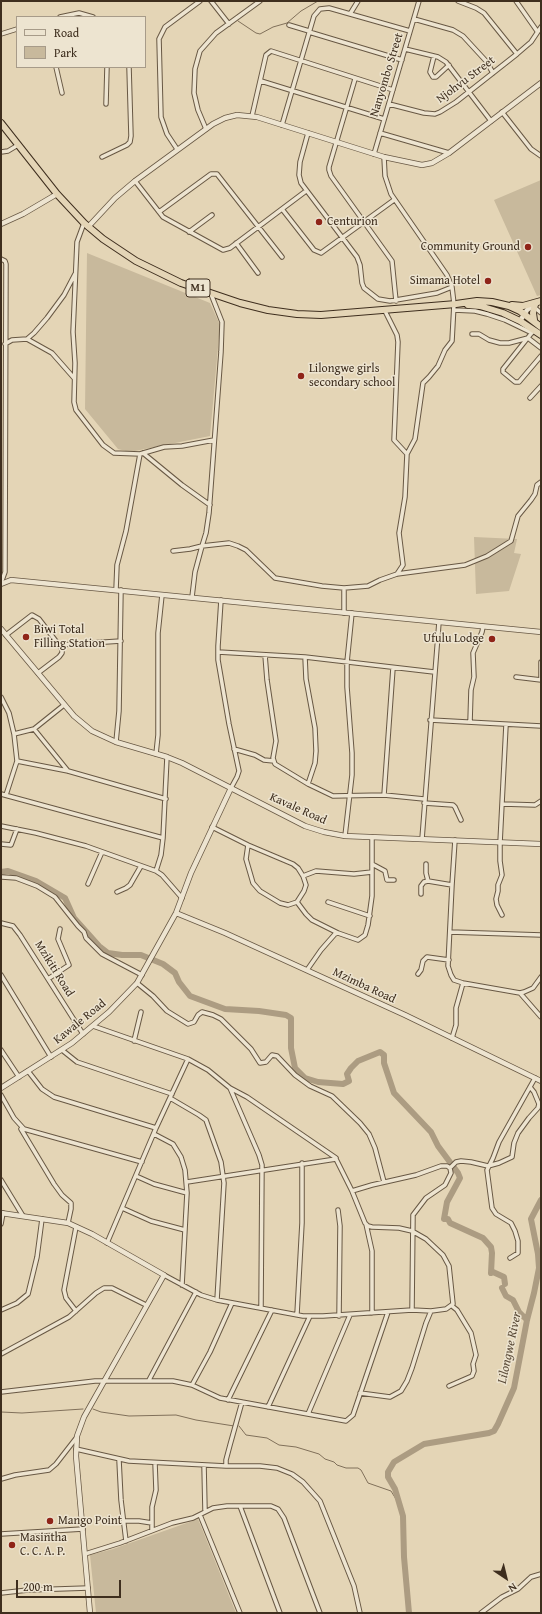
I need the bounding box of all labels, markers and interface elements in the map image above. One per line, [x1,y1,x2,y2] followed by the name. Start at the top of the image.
[16,16,146,68] legend
[54,24,79,41] text: Road
[367,31,407,119] street label: Nanyombo Street
[54,44,77,61] text: Park
[434,53,498,107] street label: Njohvu Street
[327,215,378,229] place label: Centurion
[314,217,324,227] marker: Centurion
[421,240,520,254] place label: Community Ground
[523,242,533,252] marker: Community Ground
[410,274,480,288] place label: Simama Hotel
[483,276,493,286] marker: Simama Hotel
[186,279,210,297] road number: M1
[309,362,395,390] place label: Lilongwe girls secondary school
[296,371,306,381] marker: Lilongwe girls secondary school
[34,623,105,651] place label: Biwi Total Filling Station
[21,632,31,642] marker: Biwi Total Filling Station
[423,632,484,646] place label: Ufulu Lodge
[487,634,497,644] marker: Ufulu Lodge
[267,790,329,828] street label: Kavale Road
[31,938,77,1000] street label: Mzikiti Road
[330,965,398,1007] street label: Mzimba Road
[51,996,109,1048] street label: Kawale Road
[495,1311,525,1385] water label: Lilongwe River
[58,1514,122,1528] place label: Mango Point
[45,1516,55,1526] marker: Mango Point
[20,1531,67,1559] place label: Masintha C. C. A. P.
[7,1540,17,1550] marker: Masintha C. C. A. P.
[486,1558,526,1598] north arrow
[18,1572,123,1598] scale bar
[23,1578,53,1595] text: 200 m
[505,1579,520,1596] text: N

